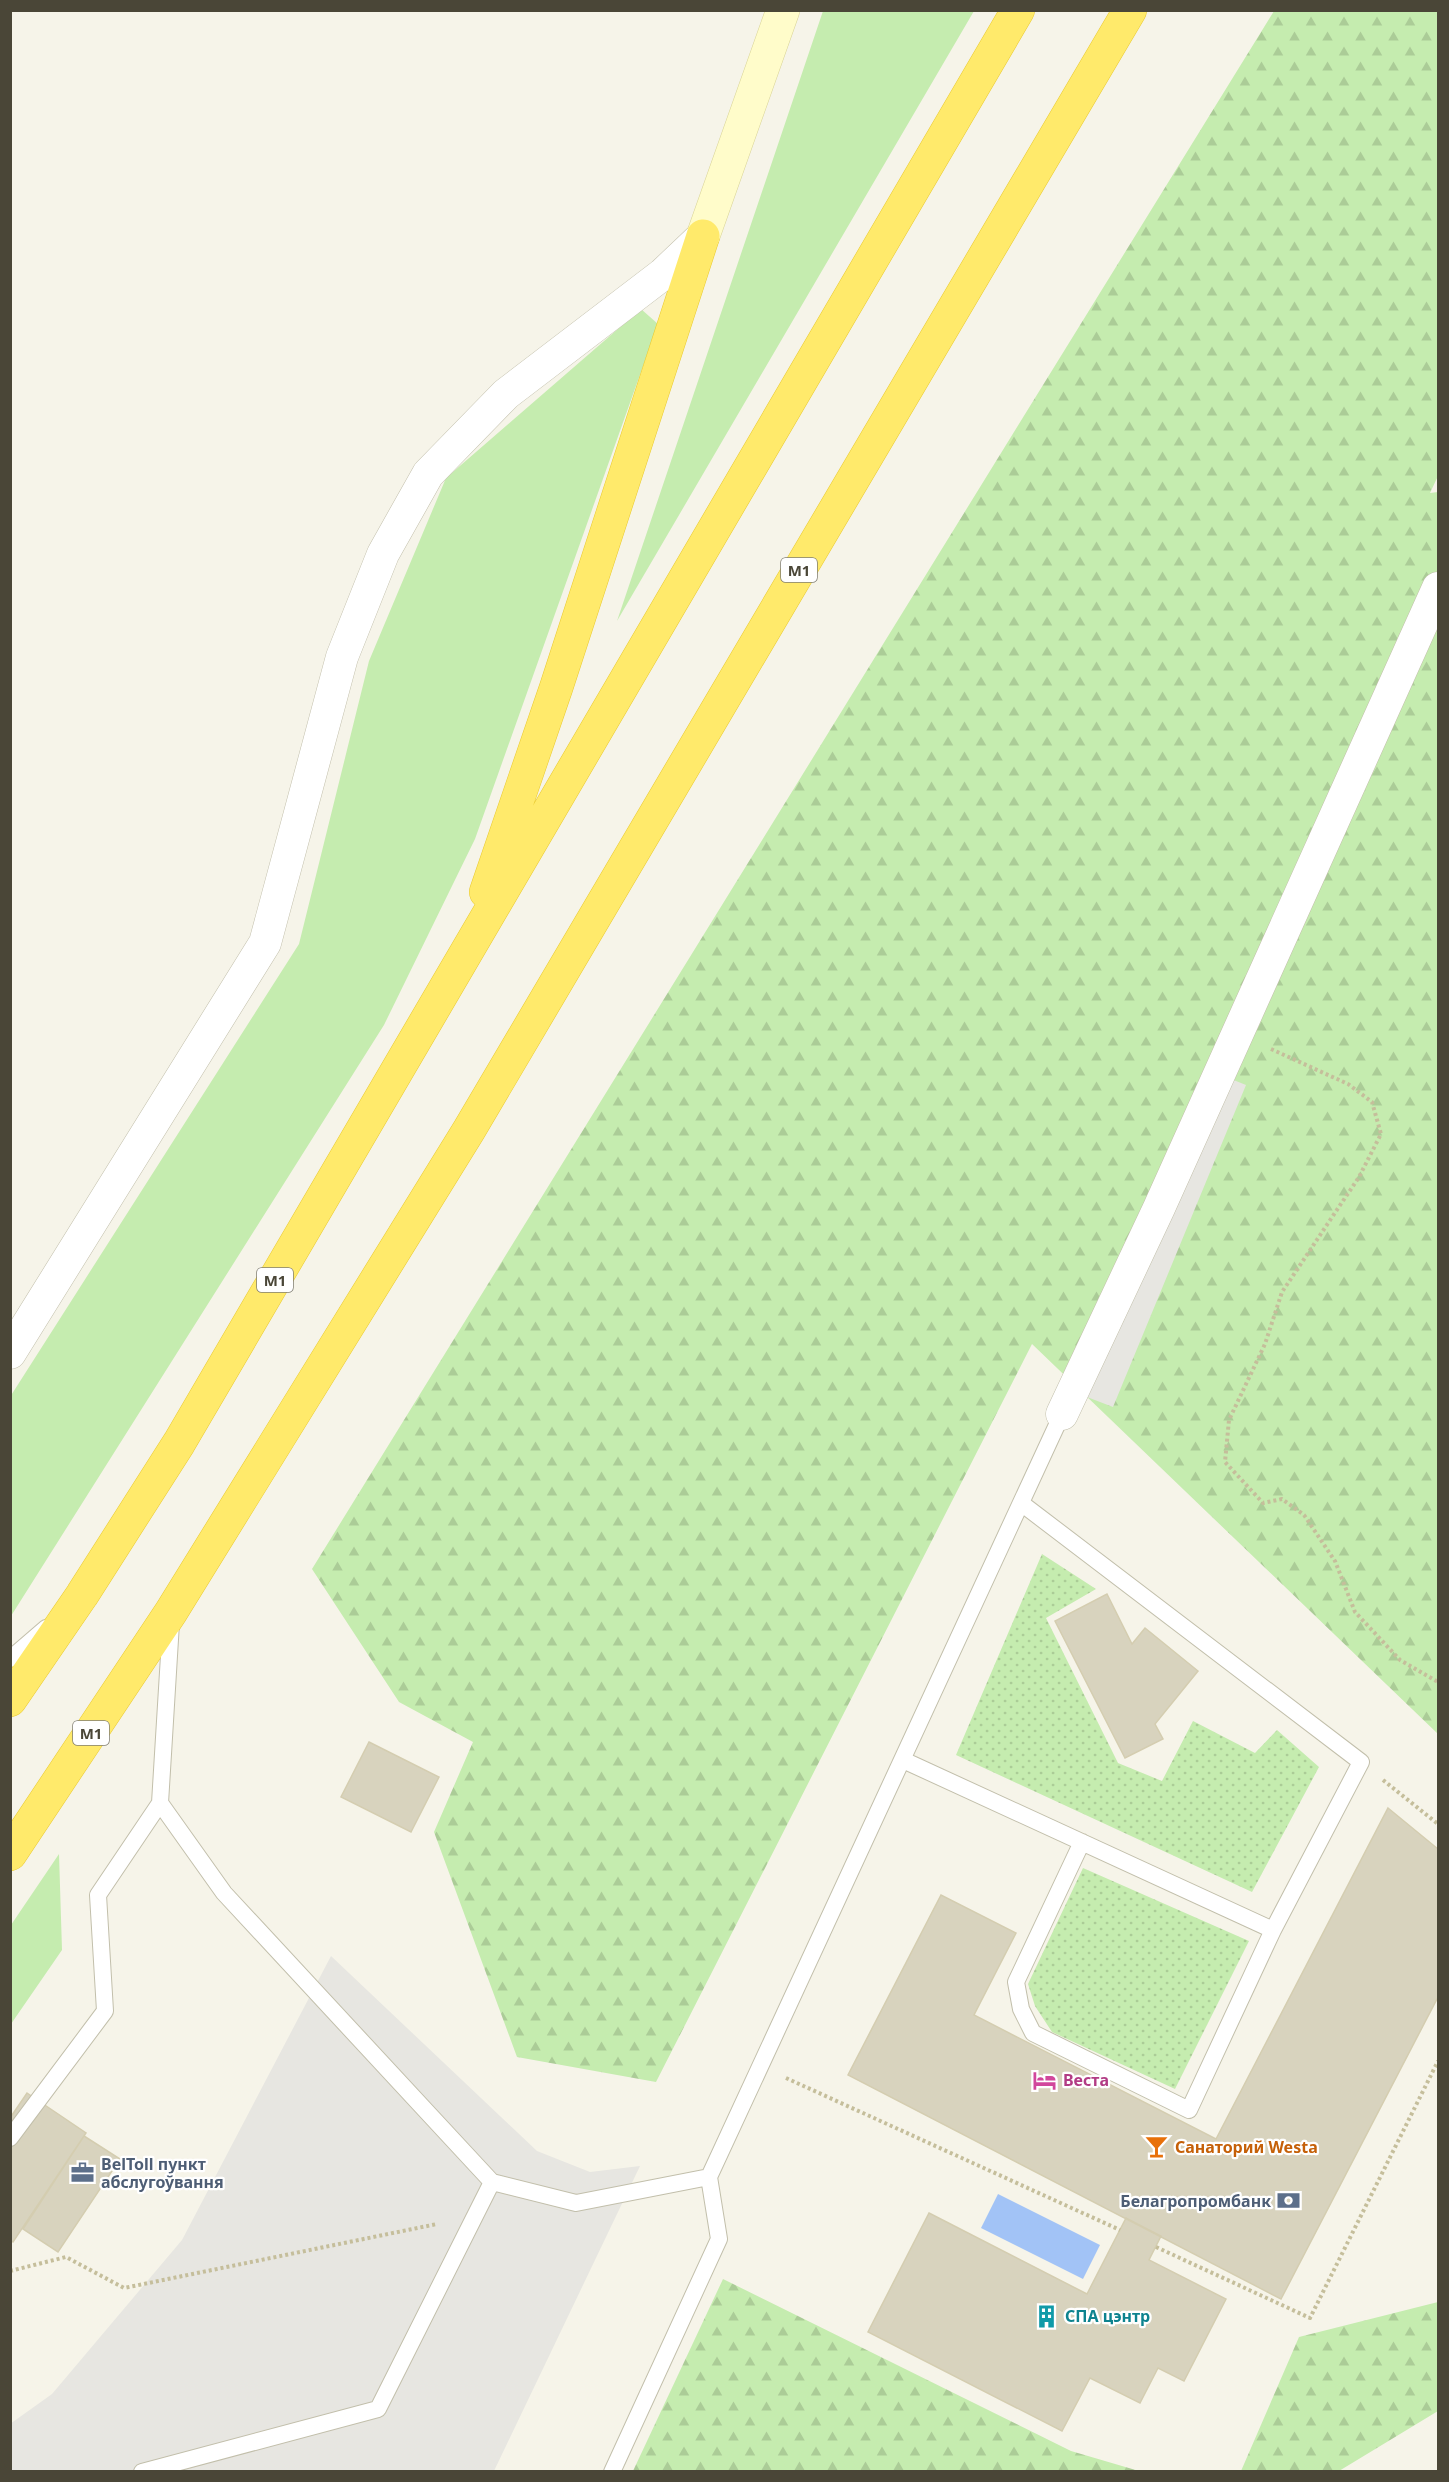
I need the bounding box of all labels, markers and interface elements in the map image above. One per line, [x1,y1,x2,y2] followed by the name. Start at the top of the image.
[781,558,817,582] road number: М1
[257,1268,293,1292] road number: М1
[73,1721,109,1745] road number: М1
[1032,2067,1058,2093] hotel icon: Веста
[1063,2069,1109,2091] place label: Веста
[1144,2134,1170,2160] bar icon: Санаторий Westa
[1175,2136,1318,2158] place label: Санаторий Westa
[101,2153,224,2193] place label: BelToll пункт абслугоўвання
[70,2160,96,2186] office icon: BelToll пункт абслугоўвання
[1276,2188,1302,2214] bank icon: Белагропромбанк
[1120,2190,1271,2212] place label: Белагропромбанк
[1034,2303,1060,2329] building icon: СПА цэнтр
[1065,2305,1150,2327] place label: СПА цэнтр

